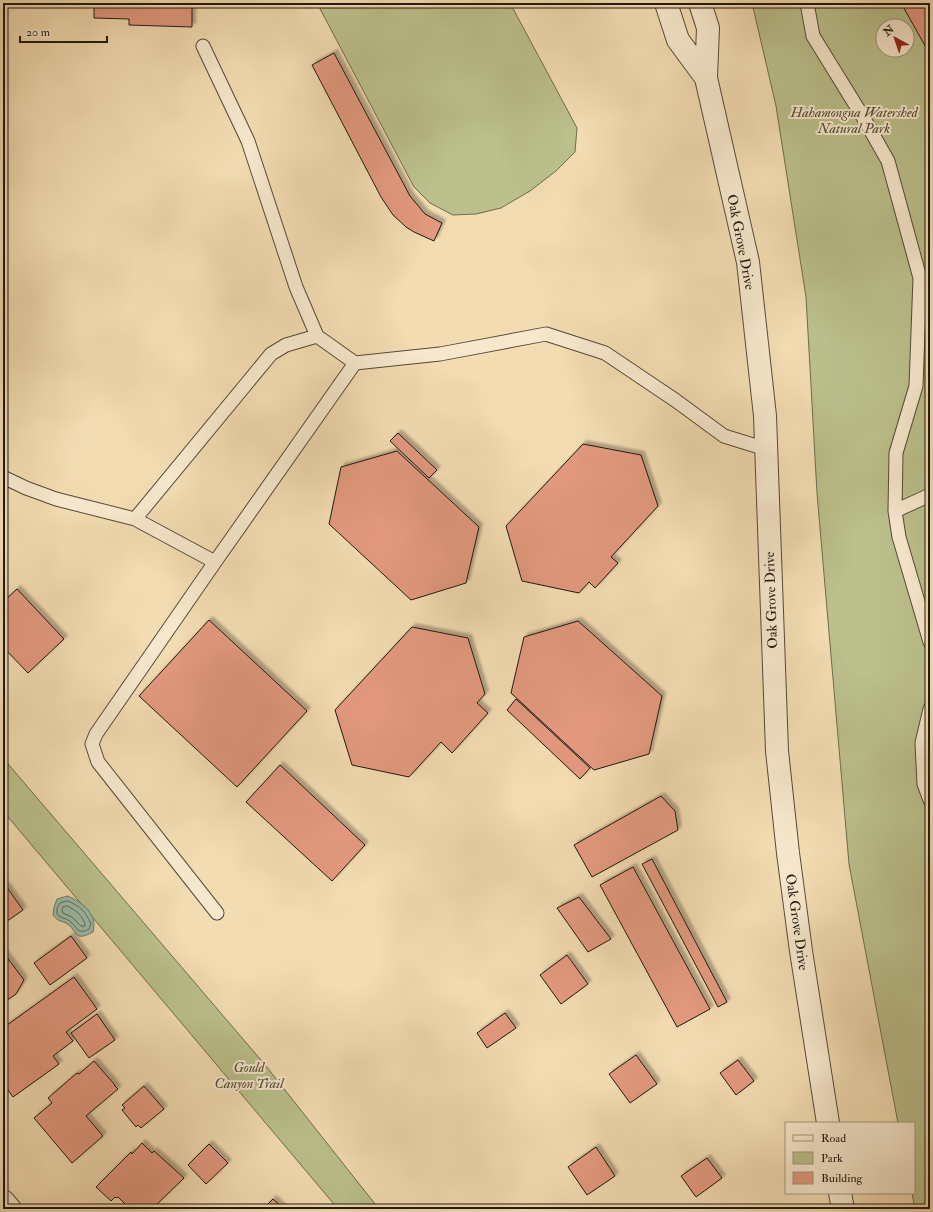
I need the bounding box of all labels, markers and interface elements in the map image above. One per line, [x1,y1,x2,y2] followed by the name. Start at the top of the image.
[20,18,107,44] scale bar
[875,18,915,58] north arrow
[880,22,898,40] text: N
[26,25,51,40] text: 20 m
[789,104,919,137] park label: Hahamongna Watershed Natural Park
[723,193,759,291] street label: Oak Grove Drive
[761,551,781,649] street label: Oak Grove Drive
[782,873,812,971] street label: Oak Grove Drive
[215,1059,285,1092] park label: Gould Canyon Trail
[785,1122,915,1194] legend
[821,1131,846,1146] text: Road
[821,1151,843,1166] text: Park
[821,1171,864,1186] text: Building

